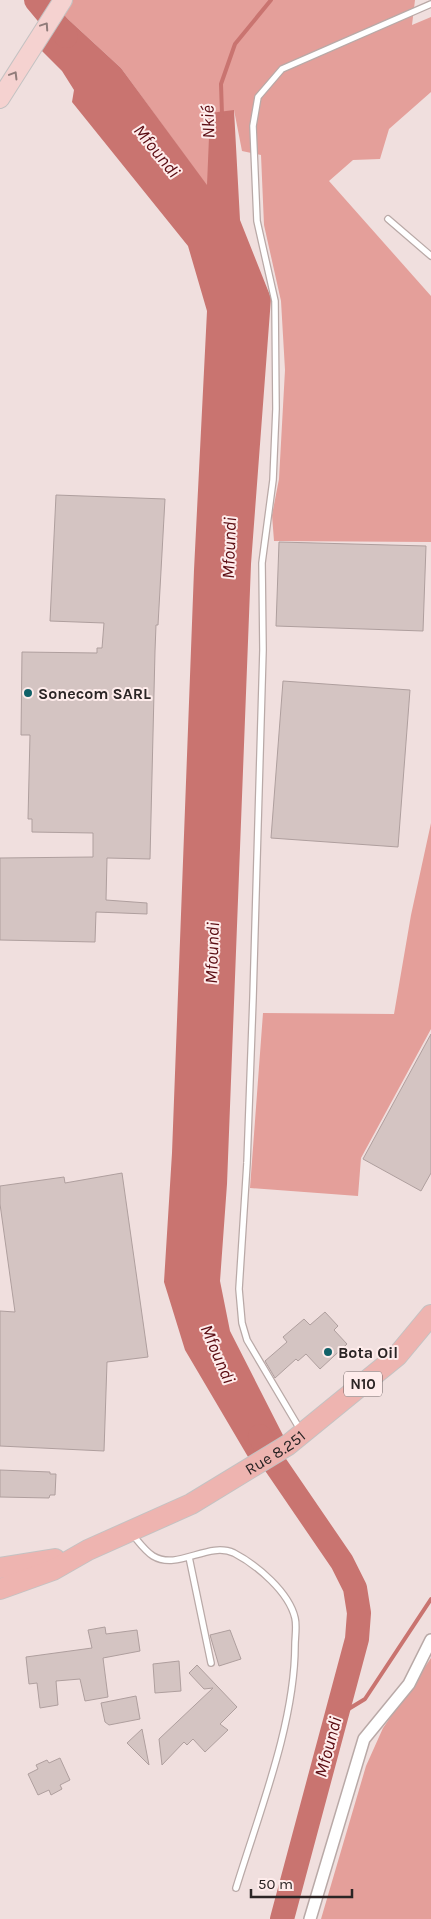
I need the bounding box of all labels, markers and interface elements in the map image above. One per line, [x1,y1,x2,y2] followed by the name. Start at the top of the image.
[39,22,49,31] one-way arrow
[8,72,18,81] one-way arrow
[196,104,220,139] water label: Nkié
[129,120,185,182] water label: Mfoundi
[217,516,241,579] water label: Mfoundi
[38,684,151,703] place label: Sonecom SARL
[22,687,34,699] marker: Sonecom SARL
[200,921,224,984] water label: Mfoundi
[196,1321,240,1387] water label: Mfoundi
[338,1343,398,1362] place label: Bota Oil
[322,1346,334,1358] marker: Bota Oil
[344,1372,382,1396] road number: N10
[242,1426,309,1479] street label: Rue 8.251
[309,1714,347,1780] water label: Mfoundi
[251,1866,352,1898] scale bar
[258,1875,293,1893] text: 50 m

